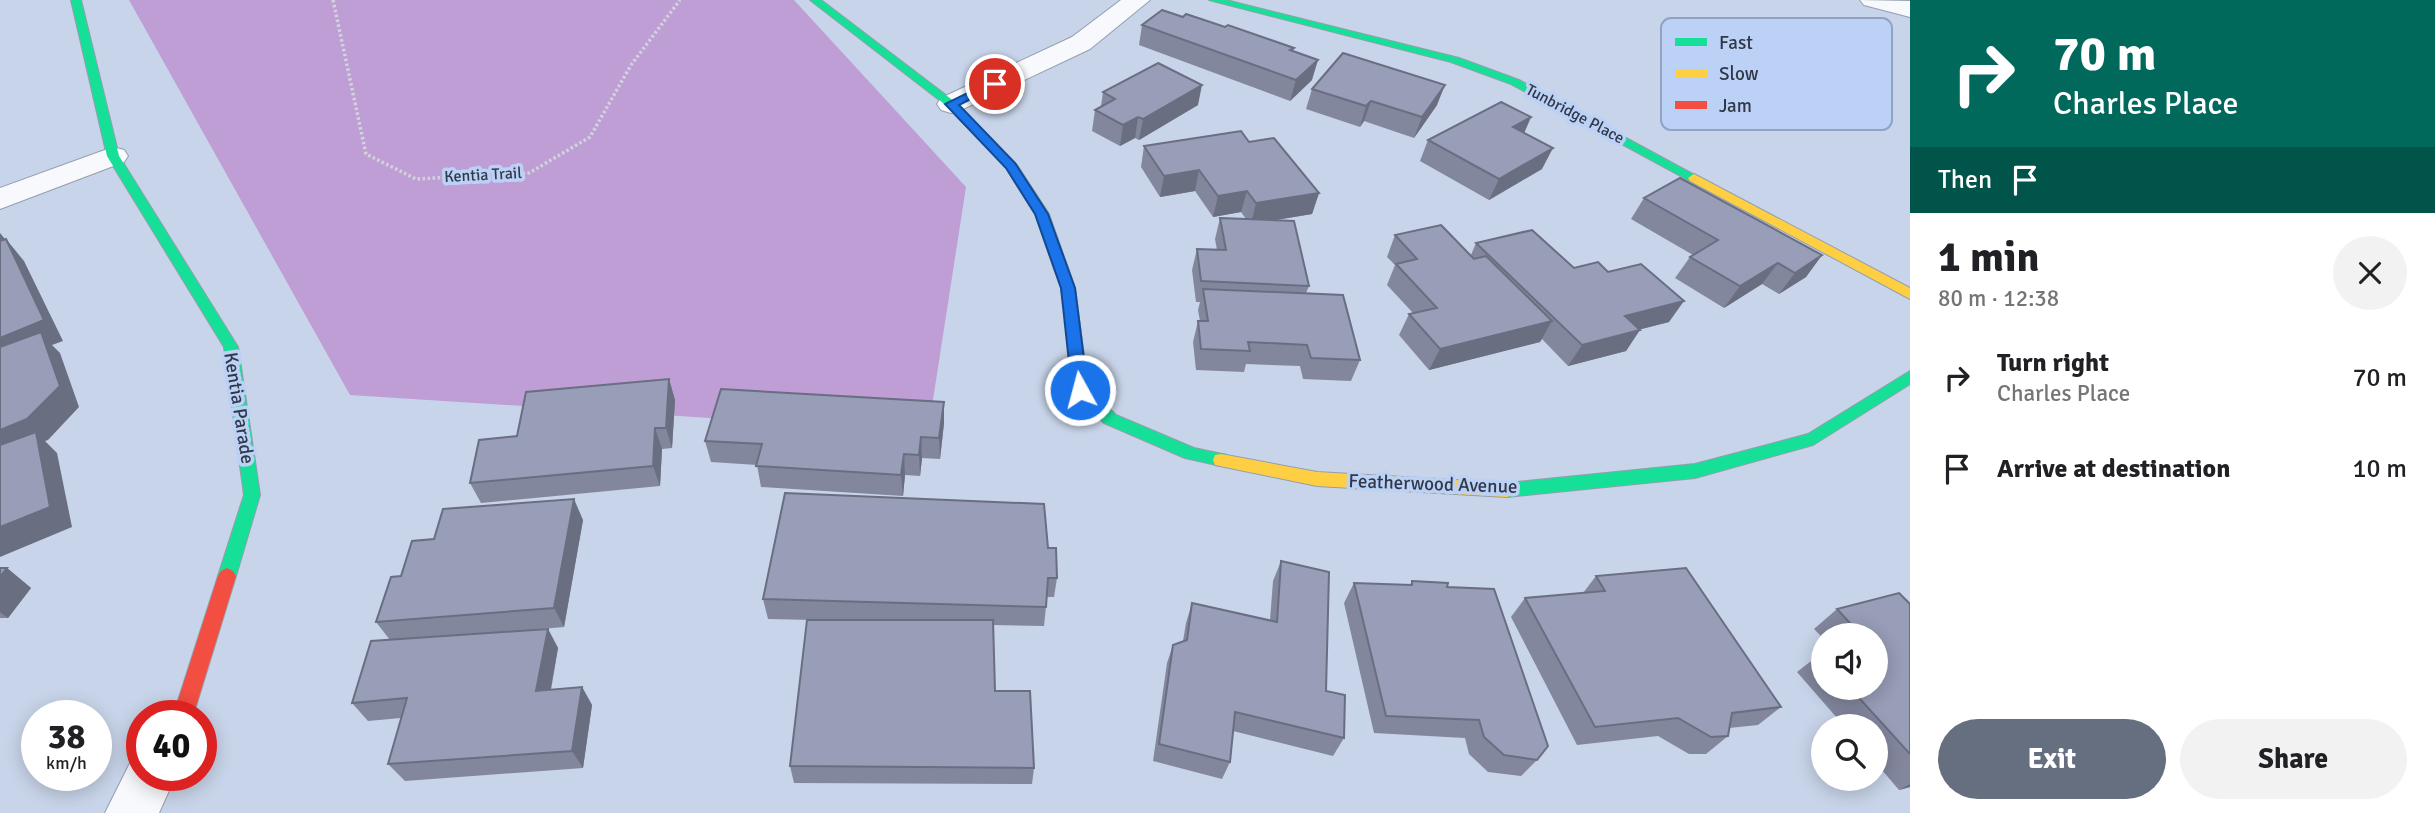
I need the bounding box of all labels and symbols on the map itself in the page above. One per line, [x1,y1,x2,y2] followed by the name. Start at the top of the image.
[1661,18,1892,130] legend
[1719,31,1753,55] text: Fast
[965,54,1025,114] pin
[1719,62,1759,86] text: Slow
[1522,80,1628,148] street label: Tunbridge Place
[1719,94,1752,118] text: Jam
[444,163,523,187] street label: Kentia Trail
[218,350,260,466] street label: Kentia Parade
[1043,353,1117,427] position arrow
[1348,469,1518,499] street label: Featherwood Avenue
[126,700,217,791] speed limit sign: 40

